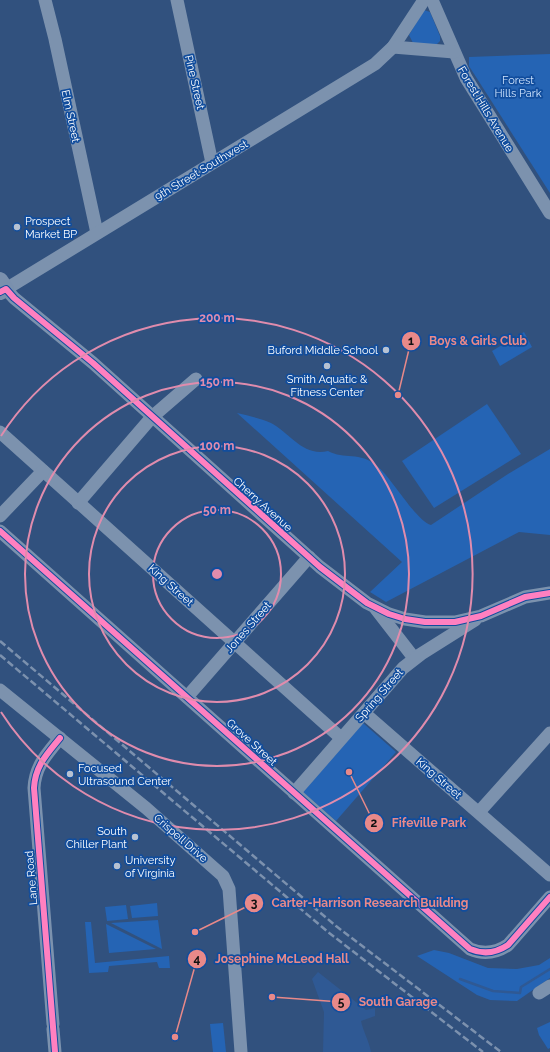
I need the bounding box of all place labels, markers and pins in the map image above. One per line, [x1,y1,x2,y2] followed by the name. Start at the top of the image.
[25,215,77,241] place label: Prospect Market BP
[12,222,22,232] marker: Prospect Market BP
[401,329,535,353] callout: Boys & Girls Club
[268,344,378,357] place label: Buford Middle School
[381,345,391,355] marker: Buford Middle School
[322,361,332,371] marker: Smith Aquatic & Fitness Center
[287,373,368,399] place label: Smith Aquatic & Fitness Center
[210,567,224,581] centre of rings
[78,762,172,788] place label: Focused Ultrasound Center
[65,769,75,779] marker: Focused Ultrasound Center
[364,811,475,835] callout: Fifeville Park
[66,825,127,851] place label: South Chiller Plant
[130,832,140,842] marker: South Chiller Plant
[125,854,175,880] place label: University of Virginia
[112,861,122,871] marker: University of Virginia
[244,891,477,915] callout: Carter-Harrison Research Building
[187,947,357,971] callout: Josephine McLeod Hall
[331,990,445,1014] callout: South Garage

